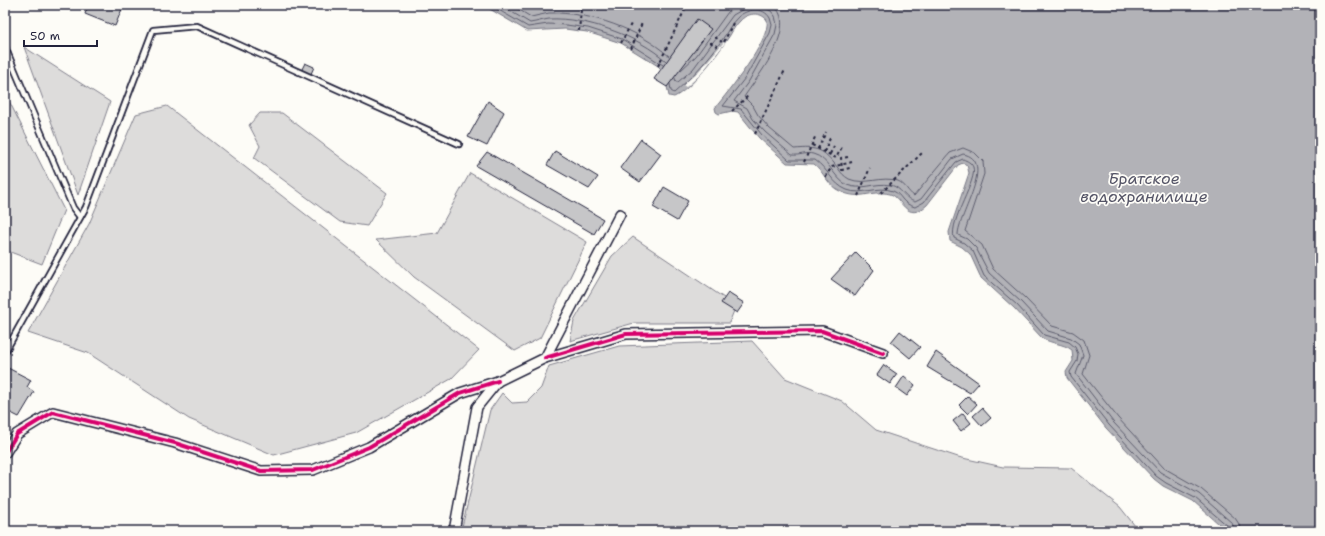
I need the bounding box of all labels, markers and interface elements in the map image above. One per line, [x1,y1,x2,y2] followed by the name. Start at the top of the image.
[24,22,97,48] scale bar
[30,28,60,44] text: 50 m
[1080,168,1208,207] water label: Братское водохранилище

